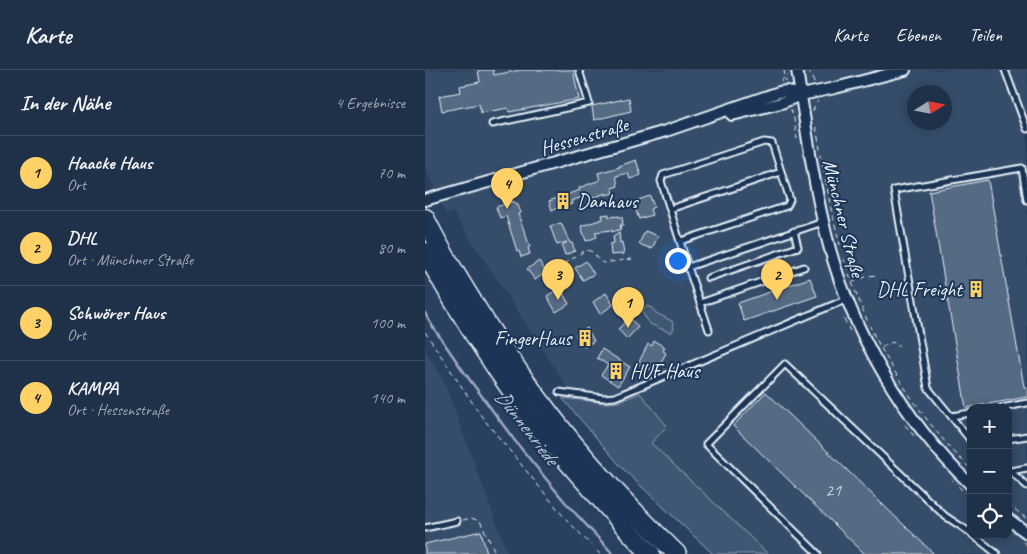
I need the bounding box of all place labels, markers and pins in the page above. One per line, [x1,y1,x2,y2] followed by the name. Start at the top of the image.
[491,168,523,209] pin: 4
[577,189,640,214] place label: Danhaus
[553,191,573,211] building icon: Danhaus
[542,259,574,300] pin: 3
[761,259,793,300] pin: 2
[877,277,964,302] place label: DHL Freight
[966,279,986,299] building icon: DHL Freight
[612,287,644,328] pin: 1
[494,326,573,351] place label: FingerHaus
[575,328,595,348] building icon: FingerHaus
[630,359,701,384] place label: HUF Haus
[606,361,626,381] building icon: HUF Haus

